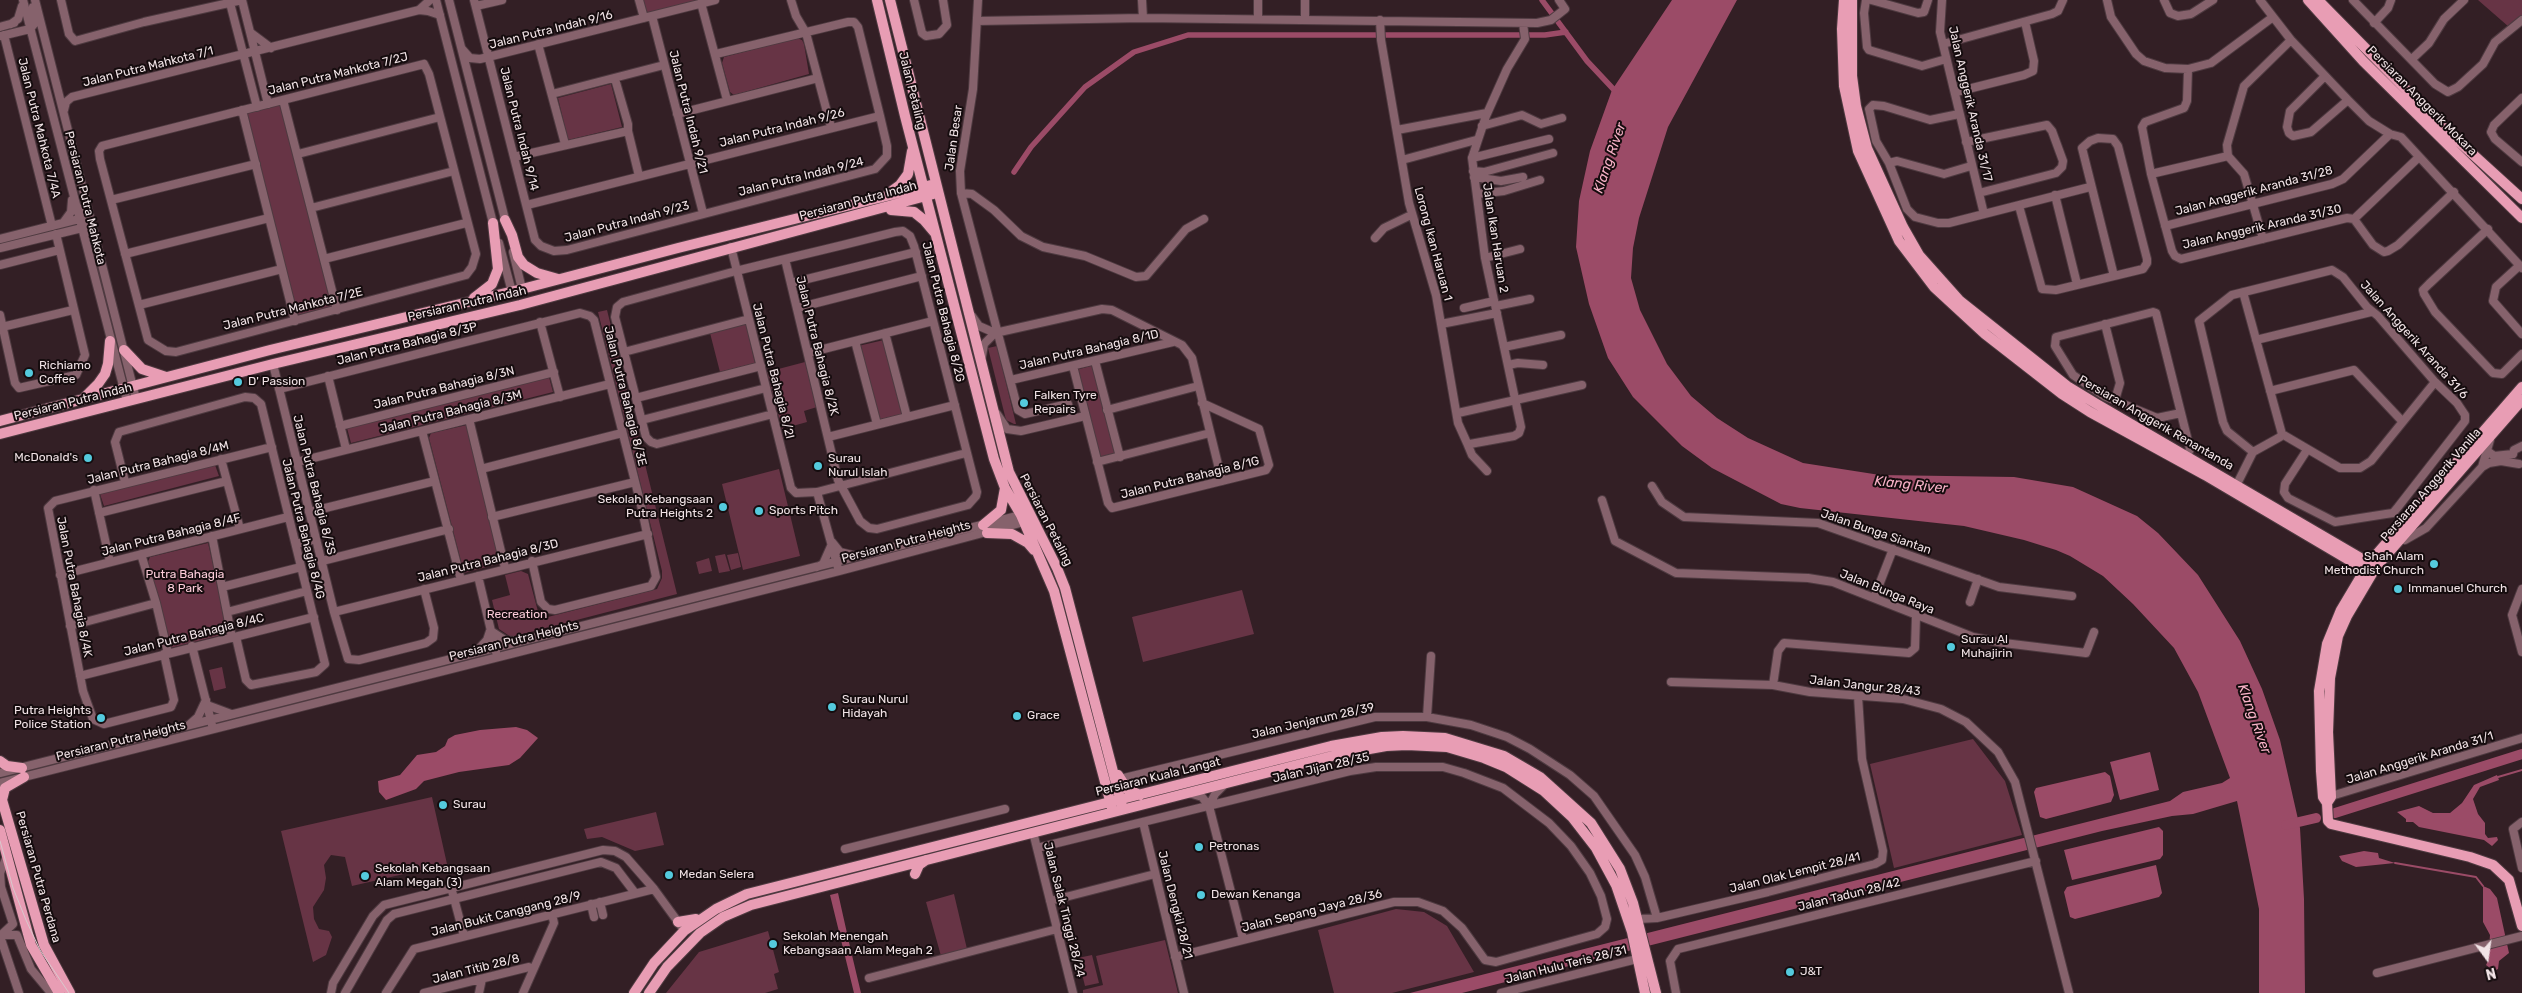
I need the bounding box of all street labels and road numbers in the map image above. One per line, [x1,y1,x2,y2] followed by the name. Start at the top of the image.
[488,8,614,52] street label: Jalan Putra Indah 9/16
[1945,25,1995,183] street label: Jalan Anggerik Aranda 31/17
[2364,43,2480,159] street label: Persiaran Anggerik Mokara
[81,44,215,90] street label: Jalan Putra Mahkota 7/1
[666,49,710,175] street label: Jalan Putra Indah 9/21
[267,50,409,98] street label: Jalan Putra Mahkota 7/2J
[895,51,929,131] street label: Jalan Petaling
[15,56,63,200] street label: Jalan Putra Mahkota 7/4A
[497,66,541,192] street label: Jalan Putra Indah 9/14
[942,104,966,172] street label: Jalan Besar
[718,105,846,151] street label: Jalan Putra Indah 9/26
[61,130,109,266] street label: Persiaran Putra Mahkota
[737,154,865,200] street label: Jalan Putra Indah 9/24
[2174,163,2334,219] street label: Jalan Anggerik Aranda 31/28
[798,178,918,224] street label: Persiaran Putra Indah
[1479,182,1511,294] street label: Jalan Ikan Haruan 2
[1411,185,1455,303] street label: Lorong Ikan Haruan 1
[563,198,691,246] street label: Jalan Putra Indah 9/23
[2181,202,2343,252] street label: Jalan Anggerik Aranda 31/30
[919,240,967,384] street label: Jalan Putra Bahagia 8/2G
[793,275,841,417] street label: Jalan Putra Bahagia 8/2K
[2357,278,2471,402] street label: Jalan Anggerik Aranda 31/6
[406,283,528,325] street label: Persiaran Putra Indah
[222,285,364,333] street label: Jalan Putra Mahkota 7/2E
[749,302,797,440] street label: Jalan Putra Bahagia 8/2I
[335,320,479,368] street label: Jalan Putra Bahagia 8/3P
[601,325,649,467] street label: Jalan Putra Bahagia 8/3E
[1018,327,1160,373] street label: Jalan Putra Bahagia 8/1D
[372,364,516,412] street label: Jalan Putra Bahagia 8/3N
[2076,373,2236,473] street label: Persiaran Anggerik Renantanda
[13,380,133,424] street label: Persiaran Putra Indah
[378,387,524,437] street label: Jalan Putra Bahagia 8/3M
[290,413,338,557] street label: Jalan Putra Bahagia 8/3S
[2378,425,2484,545] street label: Persiaran Anggerik Vanilla
[86,438,230,488] street label: Jalan Putra Bahagia 8/4M
[1119,454,1261,502] street label: Jalan Putra Bahagia 8/1G
[279,457,327,601] street label: Jalan Putra Bahagia 8/4G
[1016,471,1076,569] street label: Persiaran Petaling
[1819,506,1933,558] street label: Jalan Bunga Siantan
[100,511,242,559] street label: Jalan Putra Bahagia 8/4F
[53,515,95,659] street label: Jalan Putra Bahagia 8/4K
[840,518,972,566] street label: Persiaran Putra Heights
[416,537,560,585] street label: Jalan Putra Bahagia 8/3D
[1838,566,1936,618] street label: Jalan Bunga Raya
[122,611,266,659] street label: Jalan Putra Bahagia 8/4C
[448,618,580,664] street label: Persiaran Putra Heights
[1809,673,1921,699] street label: Jalan Jangur 28/43
[1250,700,1376,742] street label: Jalan Jenjarum 28/39
[55,718,187,764] street label: Persiaran Putra Heights
[2345,729,2495,787] street label: Jalan Anggerik Aranda 31/1
[1271,750,1371,786] street label: Jalan Jijan 28/35
[1094,755,1222,799] street label: Persiaran Kuala Langat
[12,810,64,944] street label: Persiaran Putra Perdana
[1040,841,1088,979] street label: Jalan Salak Tinggi 28/24
[1155,850,1195,960] street label: Jalan Dengkil 28/21
[1728,850,1862,896] street label: Jalan Olak Lempit 28/41
[1796,875,1902,915] street label: Jalan Tadun 28/42
[1240,887,1384,935] street label: Jalan Sepang Jaya 28/36
[430,888,582,940] street label: Jalan Bukit Canggang 28/9
[1504,943,1628,987] street label: Jalan Hulu Teris 28/31
[431,951,521,987] street label: Jalan Titib 28/8

